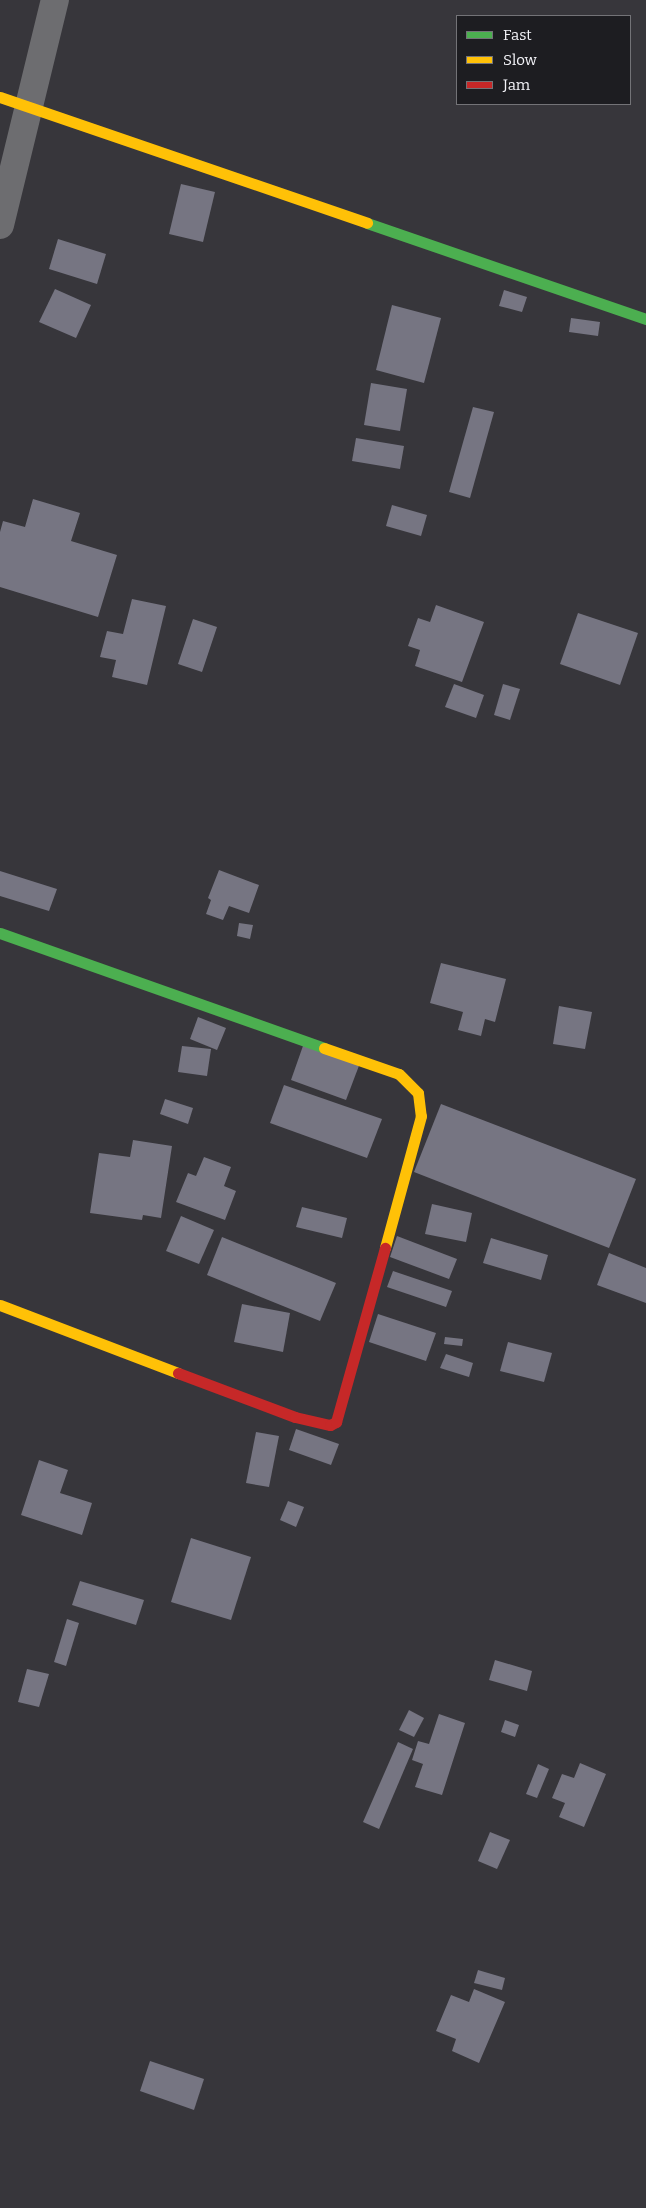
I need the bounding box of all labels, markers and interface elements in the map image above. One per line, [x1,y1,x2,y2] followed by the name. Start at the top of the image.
[456,15,631,105] legend
[503,26,532,44] text: Fast
[503,51,537,69] text: Slow
[503,76,530,94] text: Jam

